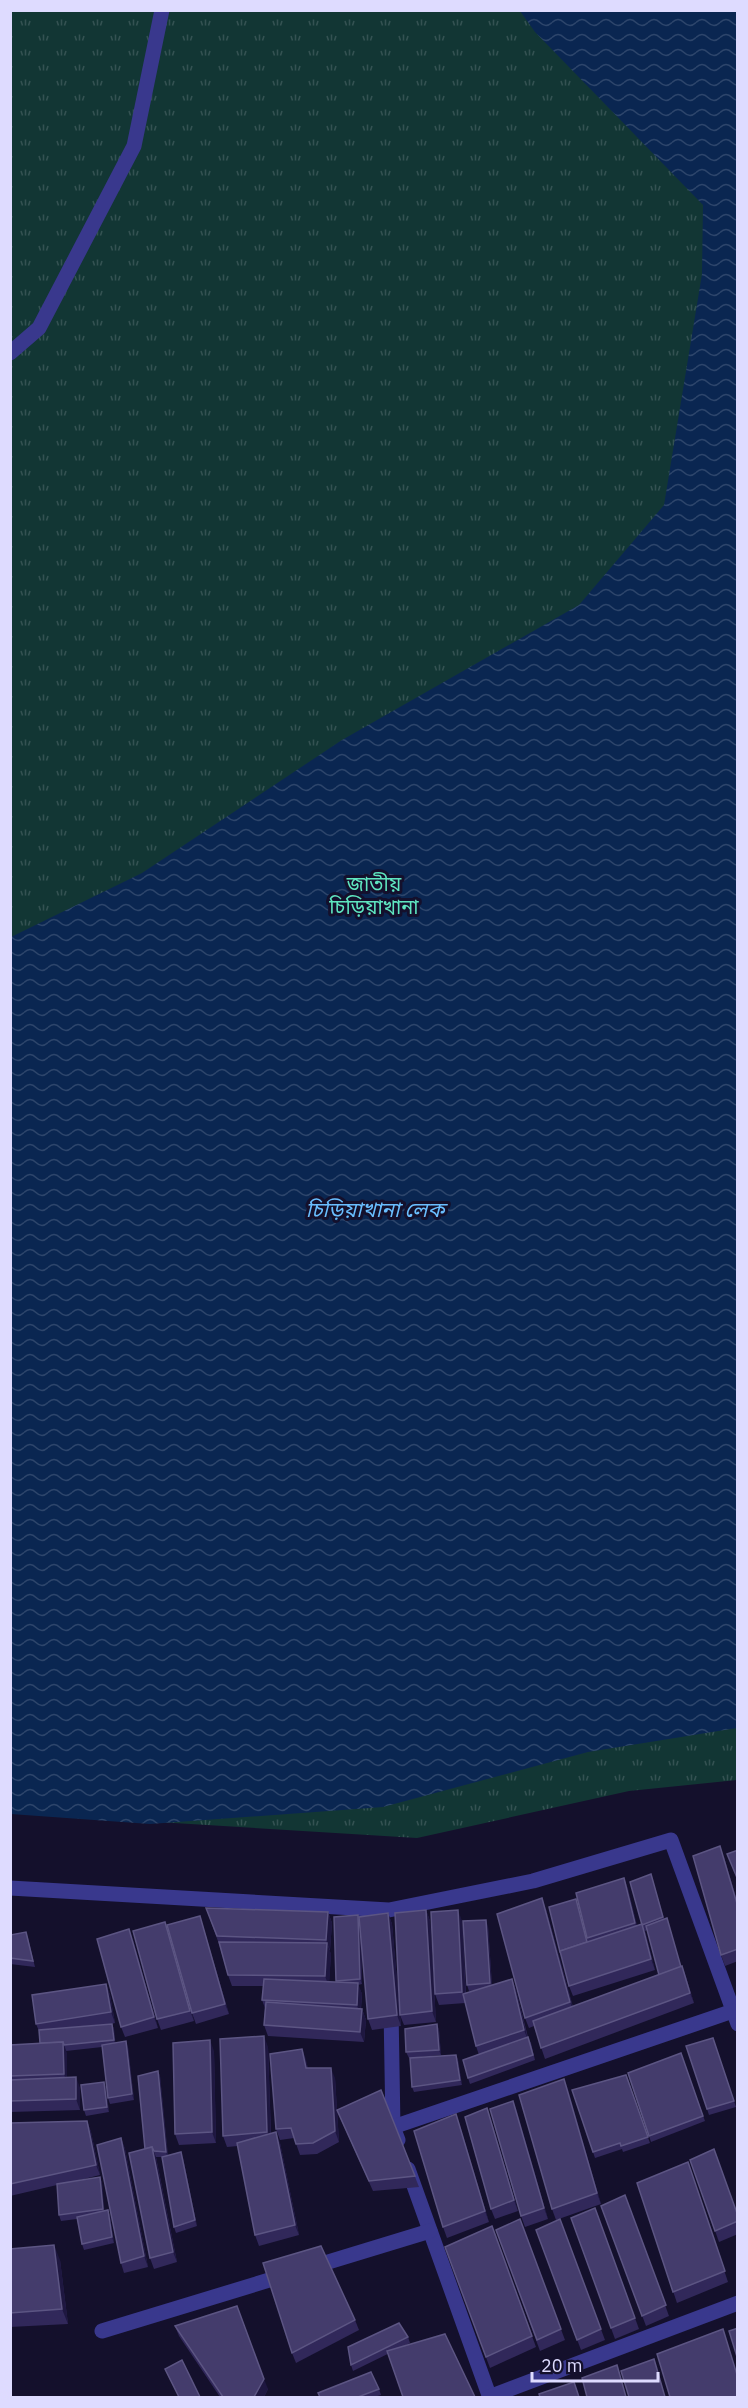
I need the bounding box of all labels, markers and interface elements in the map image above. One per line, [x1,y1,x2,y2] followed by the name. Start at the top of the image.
[328,870,419,920] park label: জাতীয় চিড়িয়াখানা
[306,1195,448,1223] water label: চিড়িয়াখানা লেক
[532,2345,658,2383] scale bar
[541,2354,583,2377] text: 20 m

